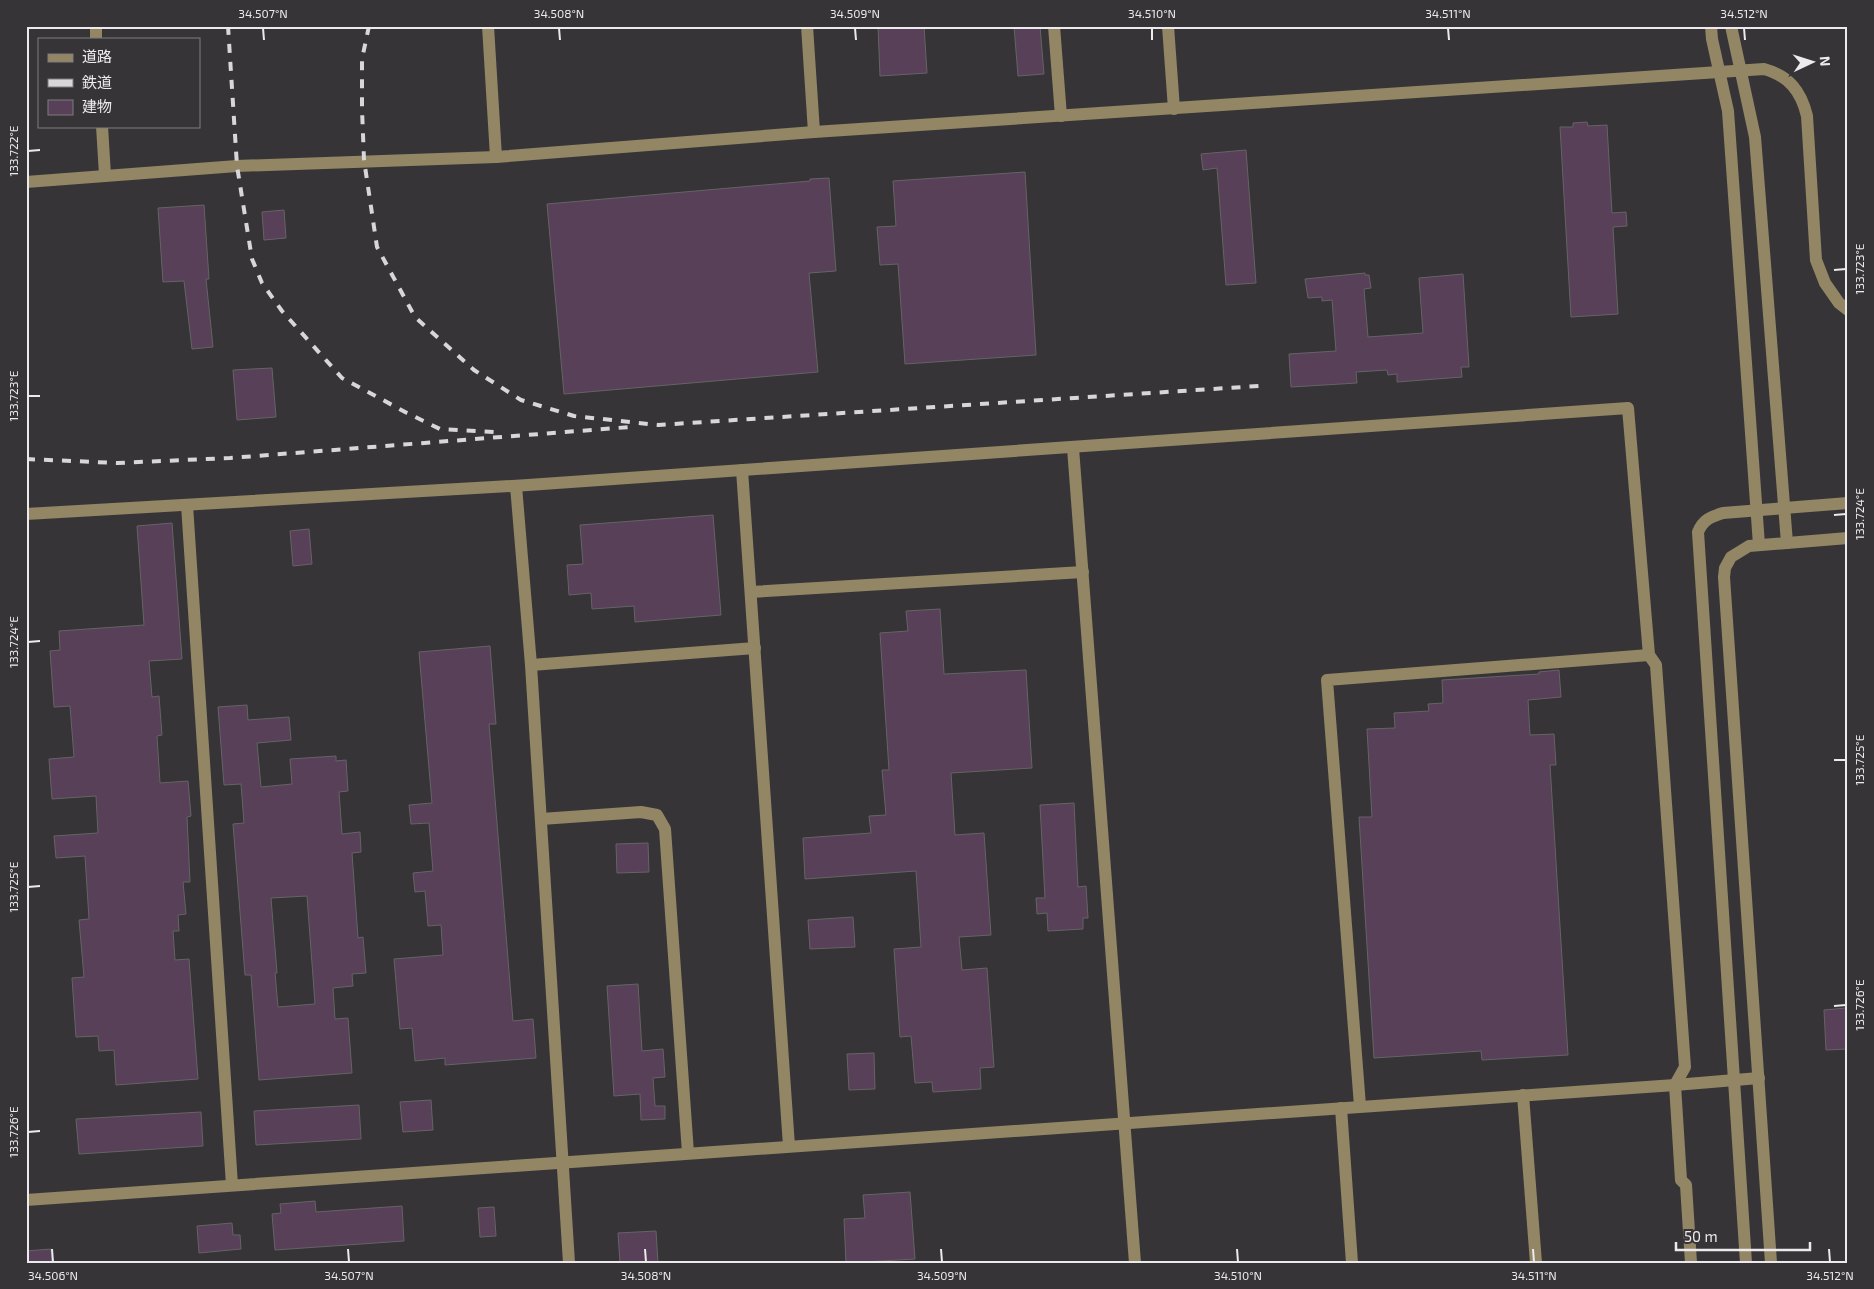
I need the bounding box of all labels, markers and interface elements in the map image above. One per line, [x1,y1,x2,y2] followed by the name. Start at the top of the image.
[238,6,288,20] text: 34.507°N
[534,6,584,20] text: 34.508°N
[830,6,880,20] text: 34.509°N
[1128,6,1176,20] text: 34.510°N
[1425,6,1471,20] text: 34.511°N
[1720,6,1768,20] text: 34.512°N
[38,38,200,128] legend
[1786,38,1836,88] north arrow
[82,47,112,65] text: 道路
[1817,55,1834,67] text: N
[82,73,112,91] text: 鉄道
[82,97,112,115] text: 建物
[6,125,20,177] text: 133.722°E
[1852,243,1866,295] text: 133.723°E
[6,370,20,422] text: 133.723°E
[1852,488,1866,540] text: 133.724°E
[6,616,20,668] text: 133.724°E
[1852,734,1866,785] text: 133.725°E
[6,861,20,912] text: 133.725°E
[1852,979,1866,1031] text: 133.726°E
[6,1106,20,1158] text: 133.726°E
[1676,1219,1810,1251] scale bar
[1684,1227,1718,1245] text: 50 m
[28,1268,78,1282] text: 34.506°N
[324,1268,374,1282] text: 34.507°N
[621,1268,671,1282] text: 34.508°N
[917,1268,967,1282] text: 34.509°N
[1214,1268,1262,1282] text: 34.510°N
[1511,1268,1557,1282] text: 34.511°N
[1806,1268,1854,1282] text: 34.512°N

